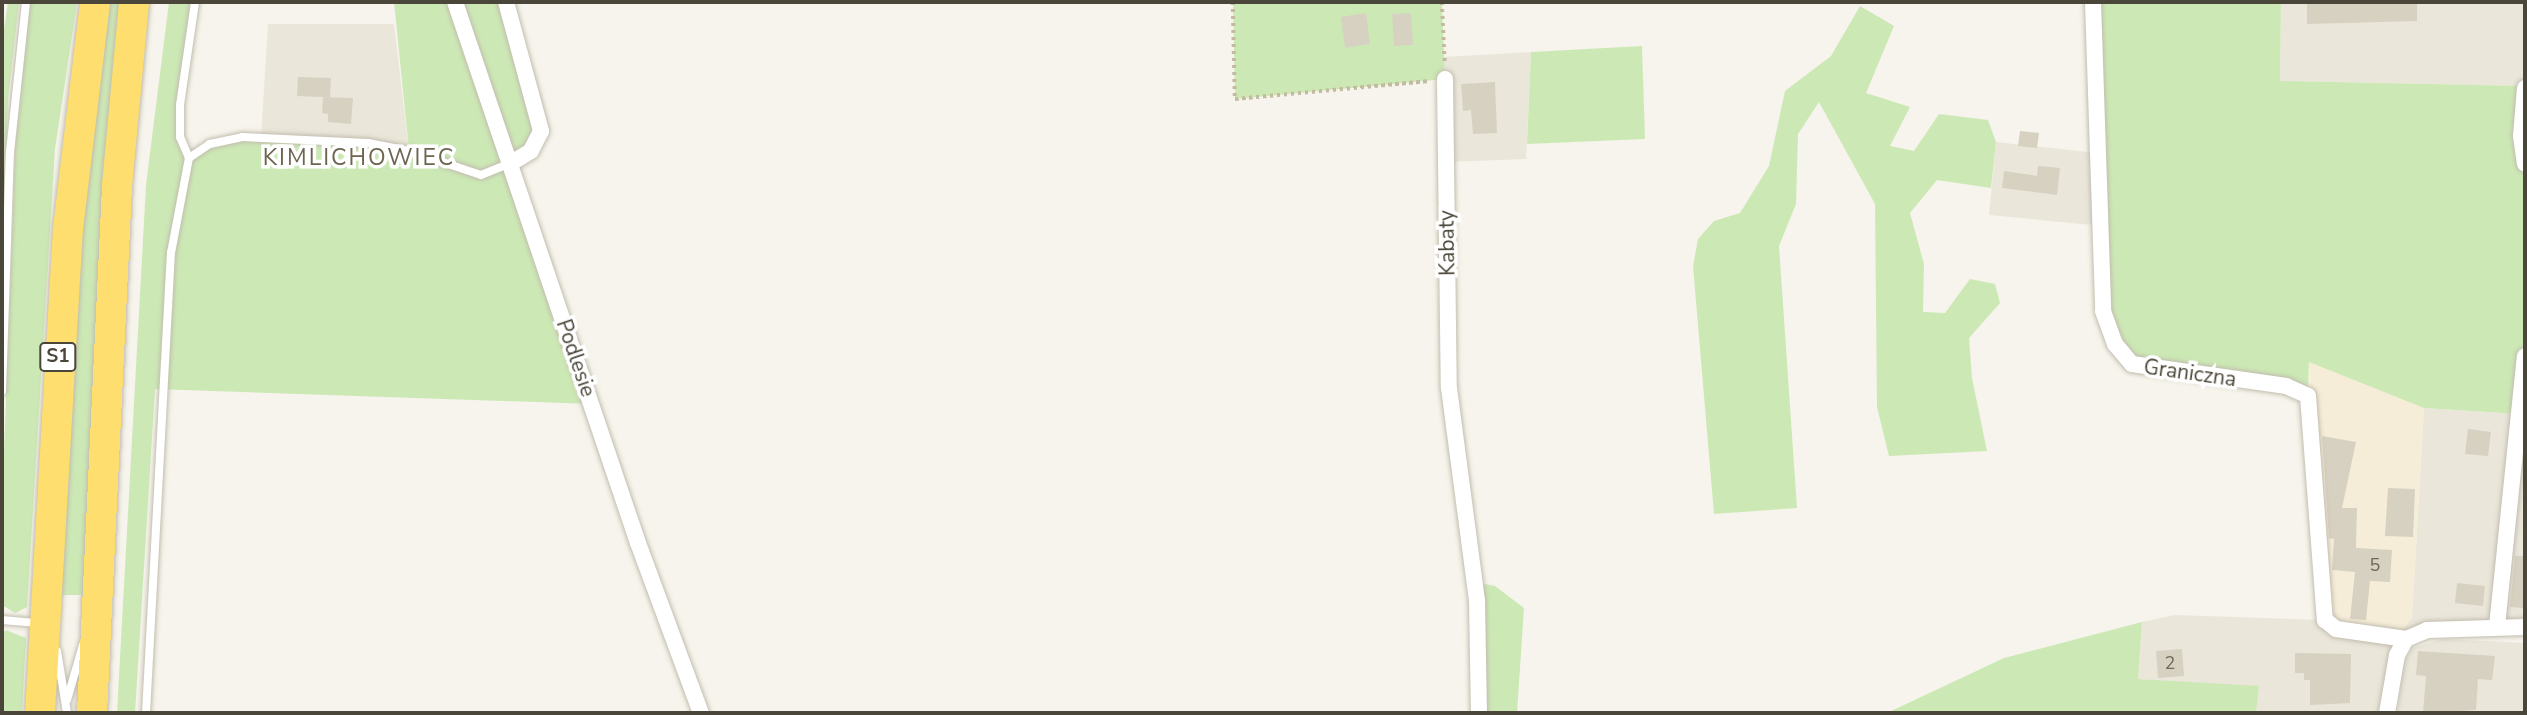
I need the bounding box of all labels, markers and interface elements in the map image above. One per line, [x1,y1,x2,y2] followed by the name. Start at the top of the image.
[264,144,454,172] district label: KIMLICHOWIEC
[1434,210,1460,276] street label: Kabaty
[551,316,601,400] street label: Podlesie
[39,342,77,372] road number: S1
[2142,354,2238,392] street label: Graniczna
[2370,554,2380,576] house number: 5
[2165,652,2175,674] house number: 2

